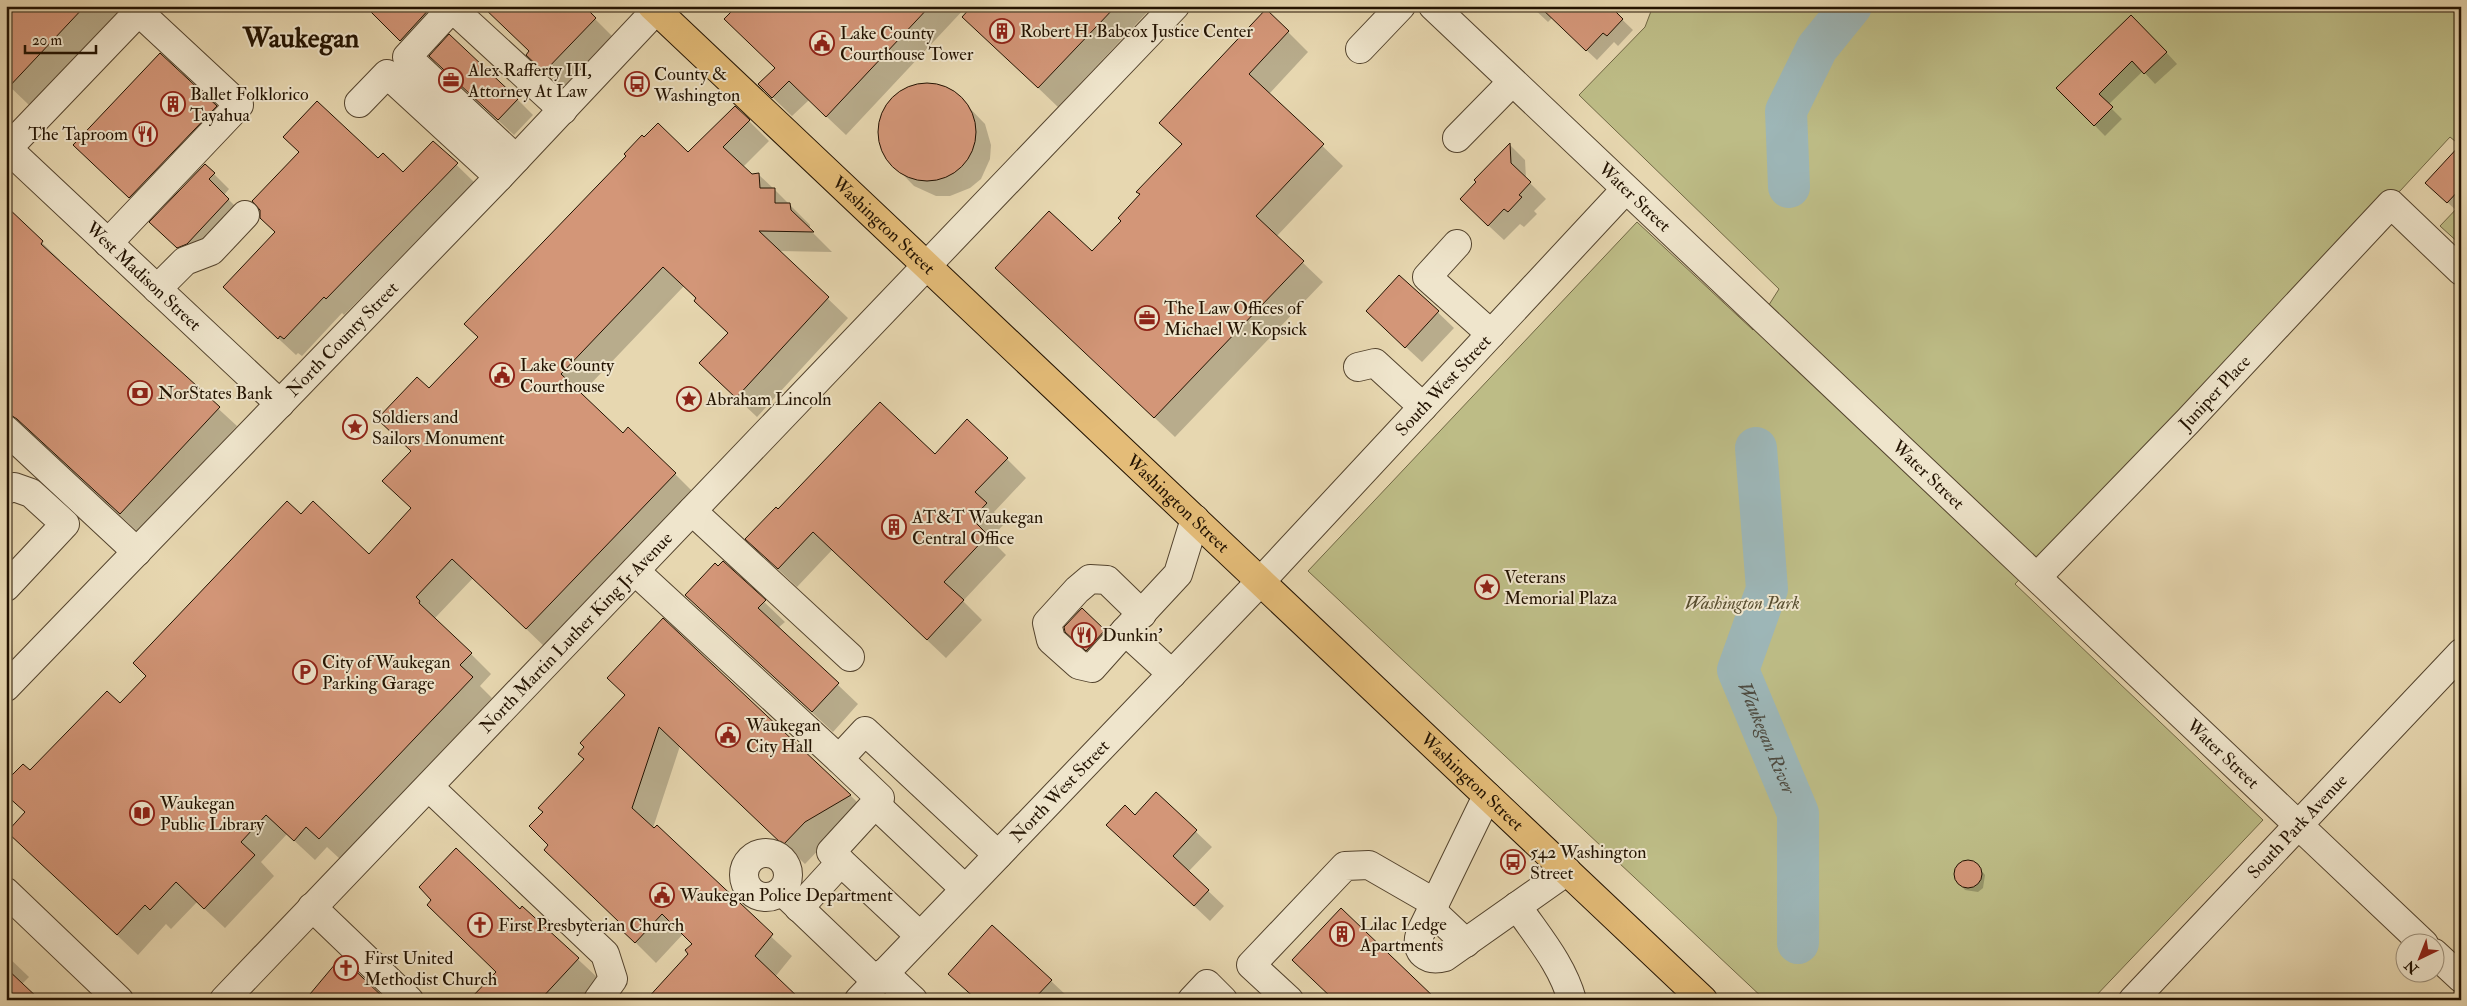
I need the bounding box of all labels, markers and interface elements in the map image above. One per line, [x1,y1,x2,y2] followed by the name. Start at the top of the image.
[989,18,1015,44] building icon: Robert H. Babcox Justice Center
[1020,20,1253,43] place label: Robert H. Babcox Justice Center
[242,21,360,56] district label: Waukegan
[25,22,96,54] scale bar
[840,22,974,66] place label: Lake County Courthouse Tower
[809,30,835,56] public building icon: Lake County Courthouse Tower
[32,31,62,50] text: 20 m
[467,59,592,103] place label: Alex Rafferty III, Attorney At Law
[653,63,740,107] place label: County & Washington
[438,67,464,93] office icon: Alex Rafferty III, Attorney At Law
[624,71,650,97] bus stop icon: County & Washington
[190,83,309,127] place label: Ballet Folklorico Tayahua
[160,91,186,117] building icon: Ballet Folklorico Tayahua
[132,121,158,147] restaurant icon: The Taproom
[28,123,128,146] place label: The Taproom
[1593,157,1676,237] street label: Water Street
[827,170,940,280] street label: Washington Street
[80,216,206,336] street label: West Madison Street
[281,276,403,401] street label: North County Street
[1164,297,1308,341] place label: The Law Offices of Michael W. Kopsick
[1134,305,1160,331] office icon: The Law Offices of Michael W. Kopsick
[1390,330,1496,441] street label: South West Street
[2173,350,2256,436] street label: Juniper Place
[520,354,615,398] place label: Lake County Courthouse
[489,362,515,388] public building icon: Lake County Courthouse
[127,380,153,406] bank icon: NorStates Bank
[158,382,273,405] place label: NorStates Bank
[676,386,702,412] place icon: Abraham Lincoln
[705,388,832,411] place label: Abraham Lincoln
[372,406,505,450] place label: Soldiers and Sailors Monument
[342,414,368,440] place icon: Soldiers and Sailors Monument
[1886,434,1970,515] street label: Water Street
[1121,449,1235,558] street label: Washington Street
[911,506,1043,550] place label: AT&T Waukegan Central Office
[881,514,907,540] building icon: AT&T Waukegan Central Office
[474,526,678,738] street label: North Martin Luther King Jr Avenue
[1504,566,1618,610] place label: Veterans Memorial Plaza
[1474,574,1500,600] place icon: Veterans Memorial Plaza
[1684,592,1800,615] park label: Washington Park
[1071,622,1097,648] restaurant icon: Dunkin'
[1102,624,1163,647] place label: Dunkin'
[322,651,450,695] place label: City of Waukegan Parking Garage
[292,659,318,685] parking icon: City of Waukegan Parking Garage
[1732,678,1801,799] water label: Waukegan River
[2181,713,2264,794] street label: Water Street
[745,714,821,758] place label: Waukegan City Hall
[715,722,741,748] public building icon: Waukegan City Hall
[1415,727,1529,836] street label: Washington Street
[1005,734,1114,847] street label: North West Street
[2242,769,2353,884] street label: South Park Avenue
[159,792,265,836] place label: Waukegan Public Library
[129,800,155,826] library icon: Waukegan Public Library
[1530,841,1646,885] place label: 542 Washington Street
[1500,849,1526,875] bus stop icon: 542 Washington Street
[649,882,675,908] public building icon: Waukegan Police Department
[679,884,893,907] place label: Waukegan Police Department
[467,912,493,938] church icon: First Presbyterian Church
[1359,913,1447,957] place label: Lilac Ledge Apartments
[498,914,685,937] place label: First Presbyterian Church
[1329,921,1355,947] building icon: Lilac Ledge Apartments
[2394,934,2444,984] north arrow
[364,947,498,991] place label: First United Methodist Church
[333,955,359,981] church icon: First United Methodist Church
[2401,956,2423,978] text: N

